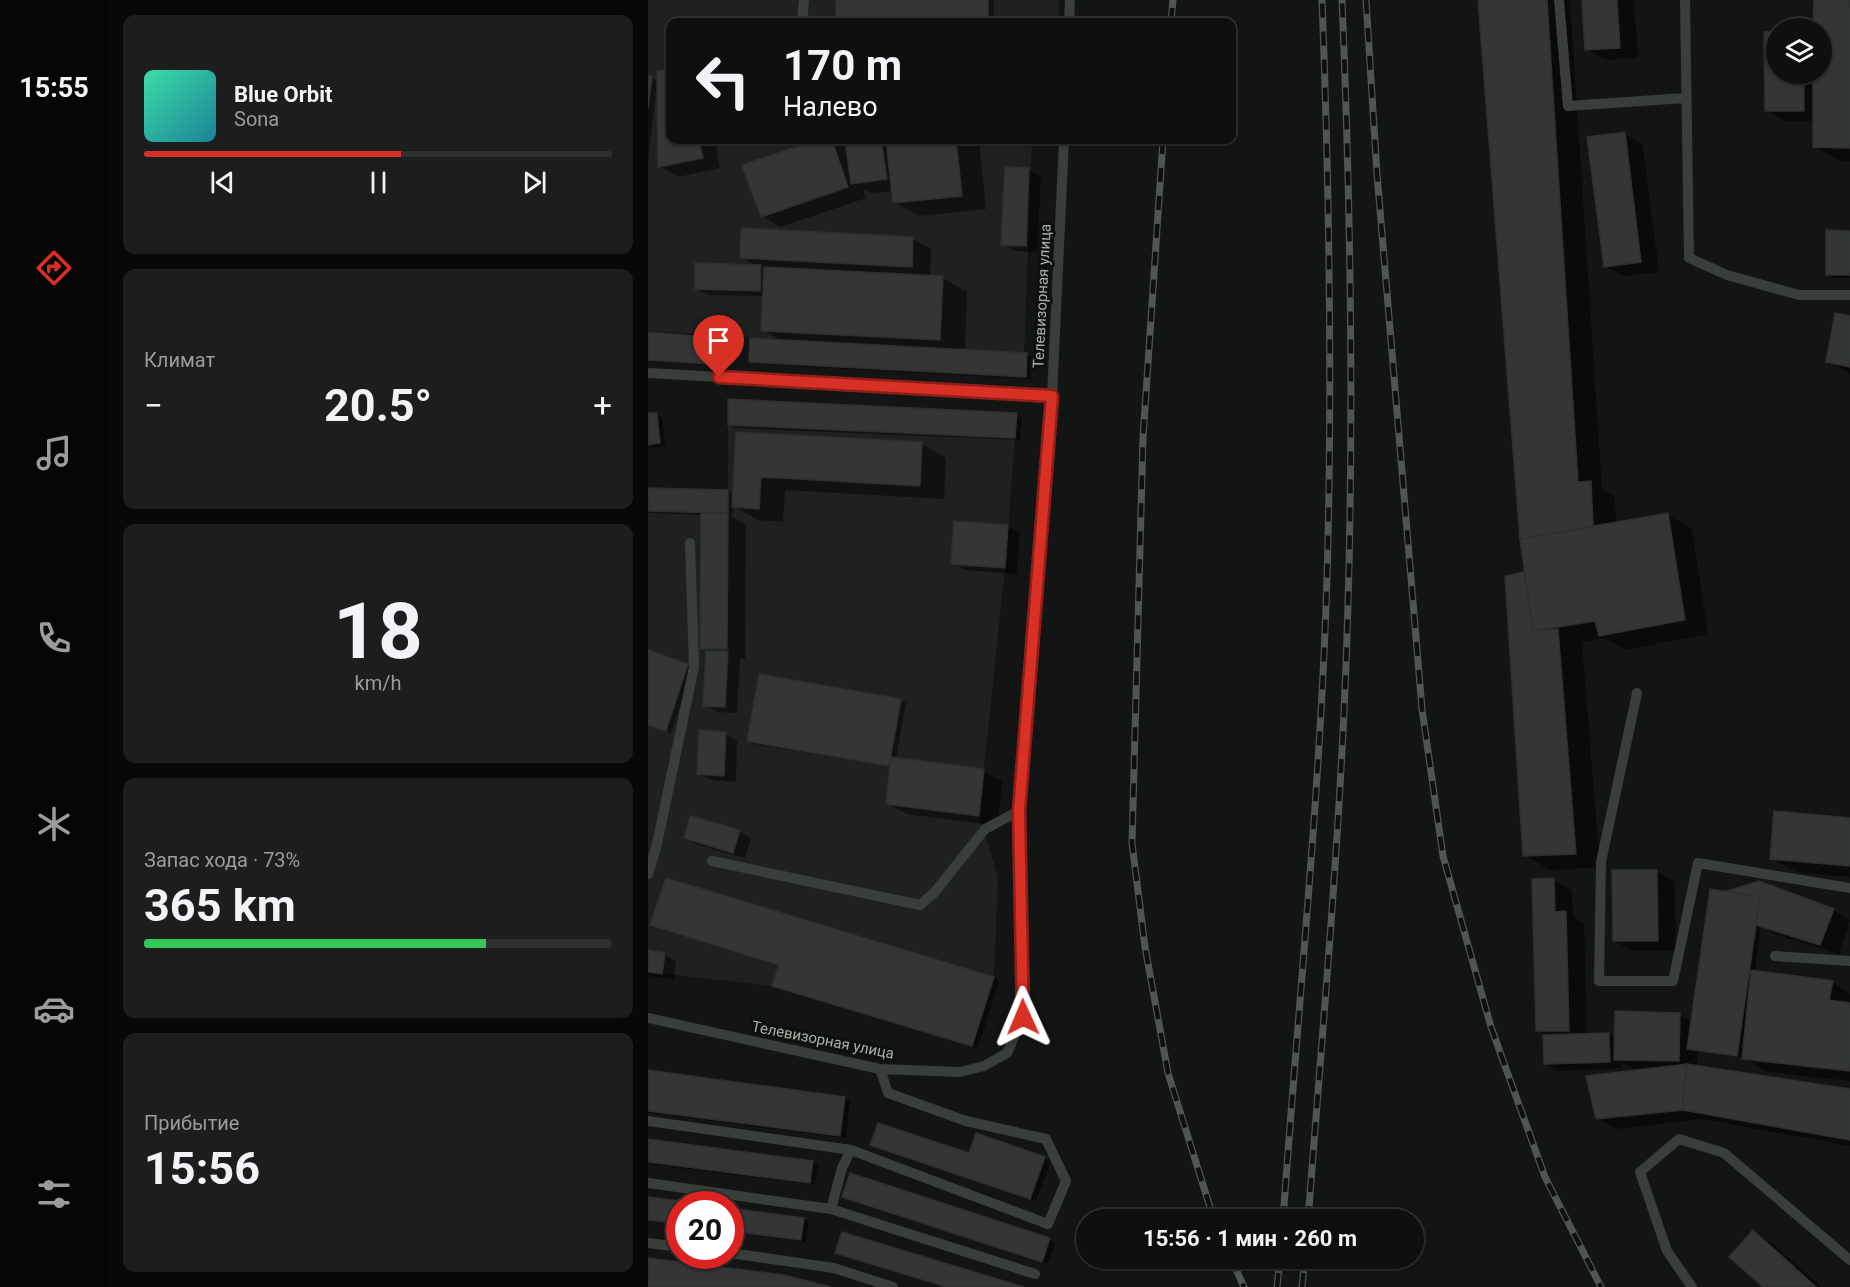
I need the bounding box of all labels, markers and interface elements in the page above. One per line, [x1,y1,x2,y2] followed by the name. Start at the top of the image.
[1766,18,1832,84] map controls
[1766,18,1832,84] button: layers
[783,41,902,90] text: 170 m
[684,42,762,120] icon: left
[19,72,89,104] text: 15:55
[234,82,332,107] text: Blue Orbit
[783,91,878,123] text: Налево
[234,107,279,131] text: Sona
[206,166,239,199] icon: previous
[362,166,395,199] icon: pause
[518,166,551,199] icon: next
[1029,223,1055,369] street label: Телевизорная улица
[33,247,75,289] icon: directions
[693,315,744,377] pin
[702,324,735,357] icon: arrive
[144,348,215,372] text: Климат
[324,379,432,432] text: 20.5°
[144,386,163,425] text: −
[593,386,612,425] text: +
[33,432,75,474] icon: music
[333,586,423,677] text: 18
[33,617,75,659] icon: phone
[355,671,401,695] text: km/h
[33,803,75,845] icon: climate
[144,848,300,872] text: Запас хода · 73%
[144,879,296,932] text: 365 km
[991,985,1055,1049] position arrow
[33,988,75,1030] icon: car
[750,1017,896,1063] street label: Телевизорная улица
[144,1111,239,1135] text: Прибытие
[144,1142,260,1195] text: 15:56
[33,1173,75,1215] icon: filters
[666,1191,744,1269] speed limit sign: 20
[1143,1226,1357,1251] text: 15:56 · 1 мин · 260 m

